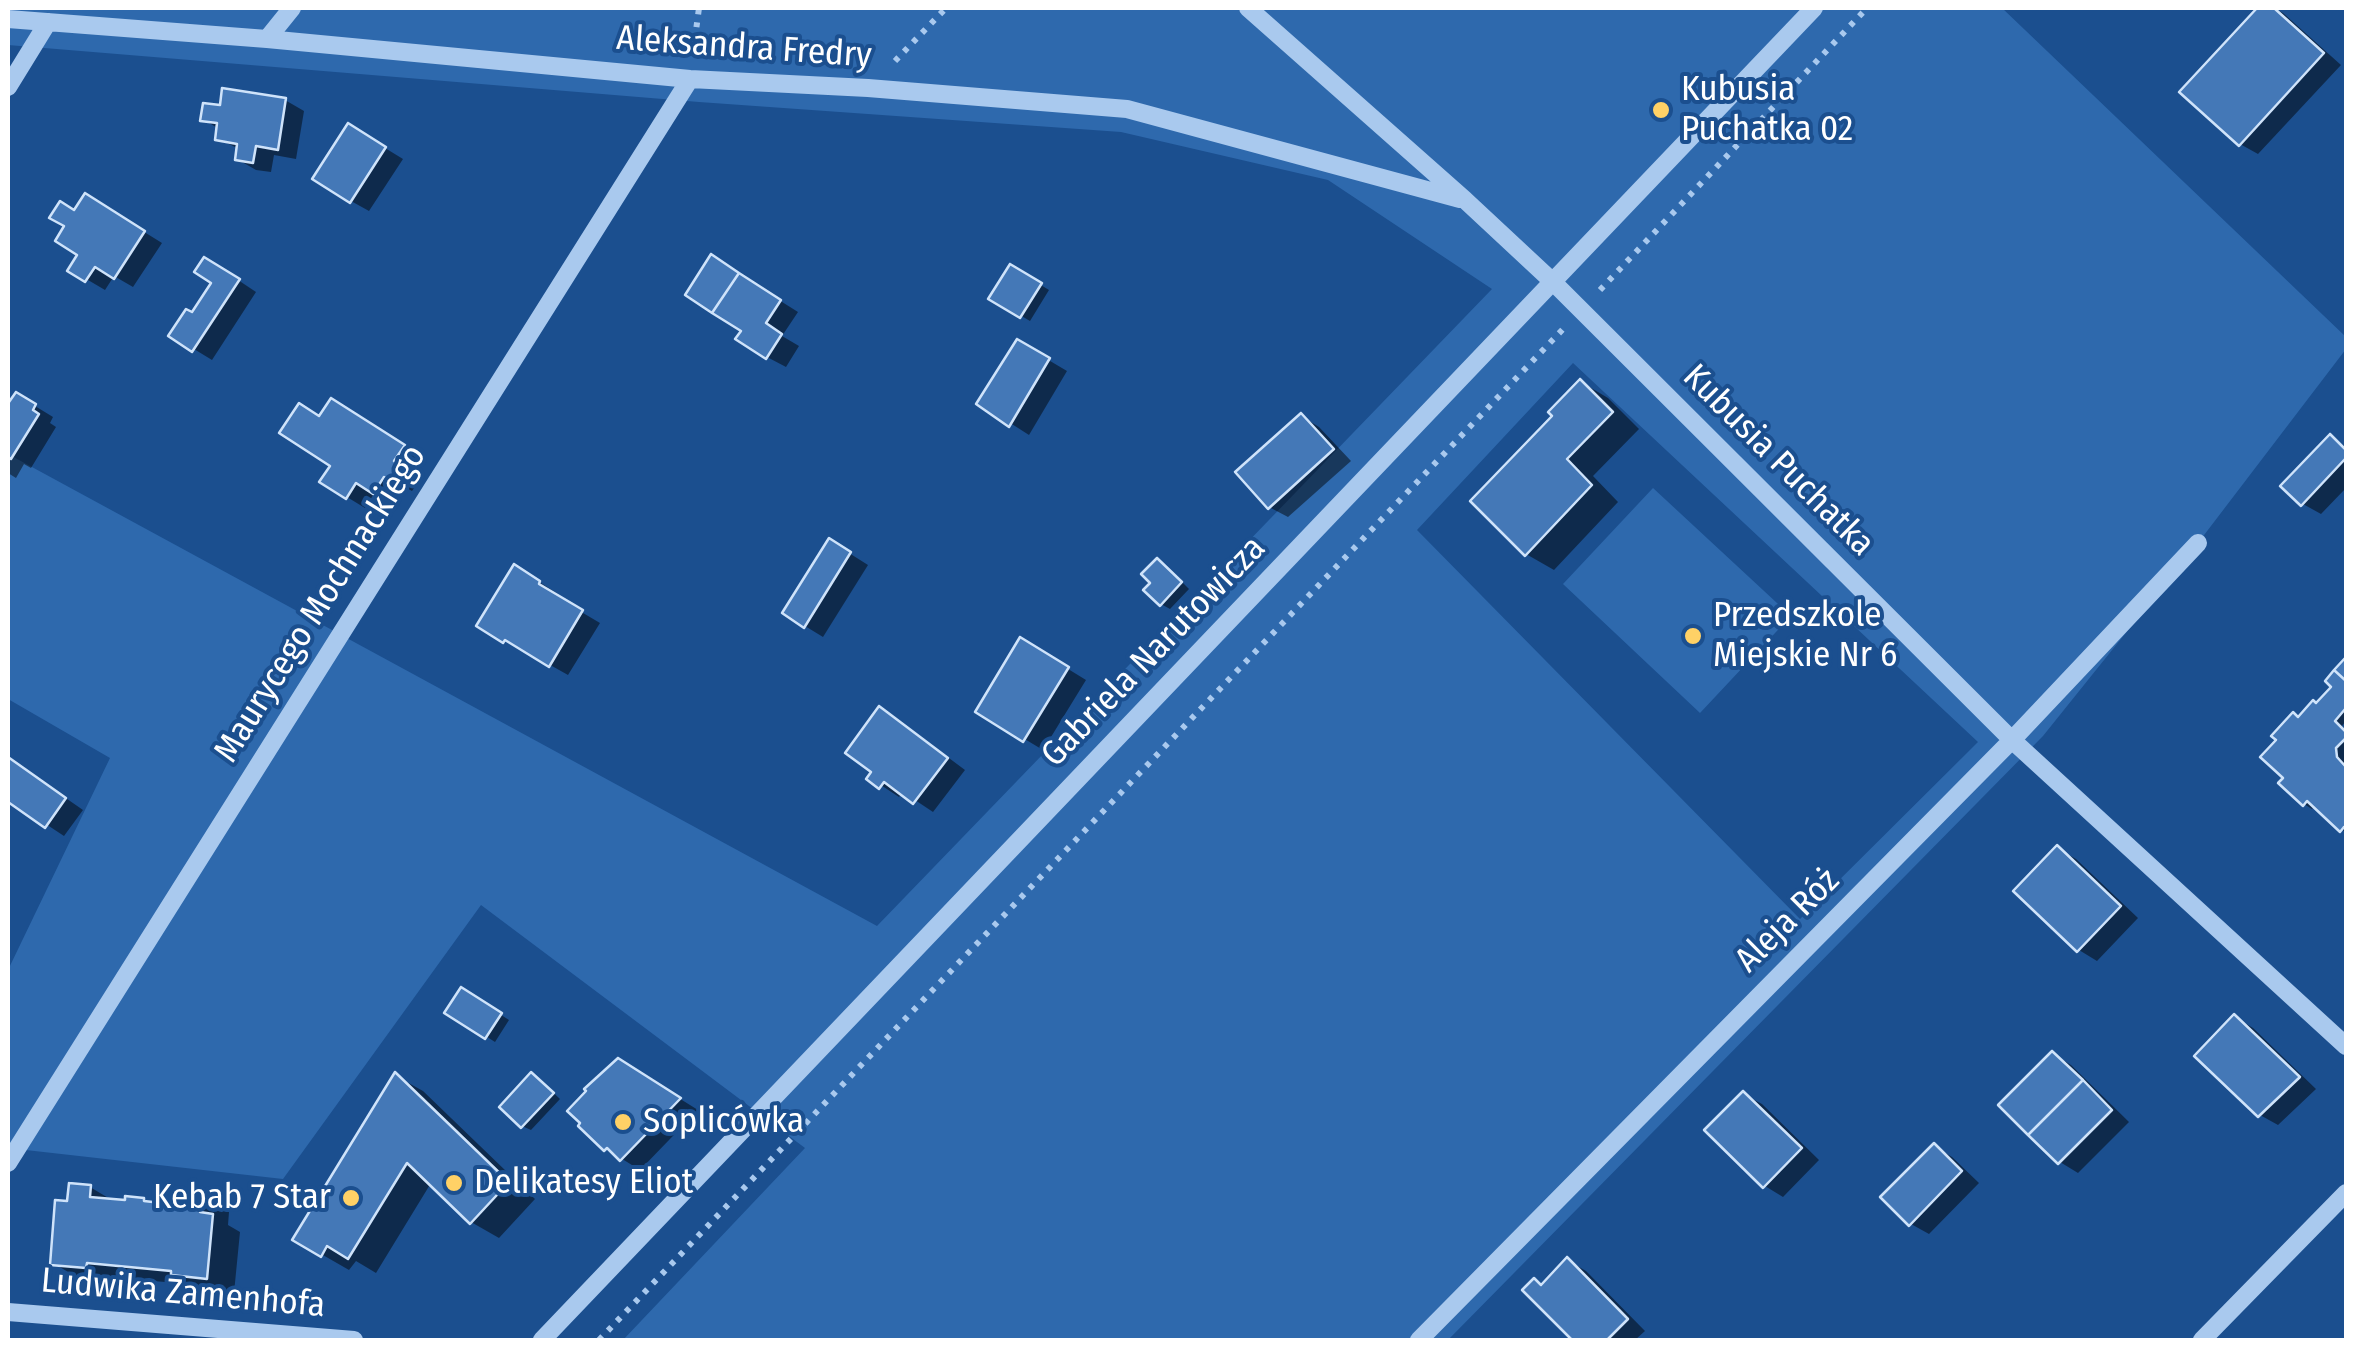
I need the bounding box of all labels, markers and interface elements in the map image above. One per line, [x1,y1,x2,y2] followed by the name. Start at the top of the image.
[615,18,873,78] street label: Aleksandra Fredry
[1681,69,1853,151] place label: Kubusia Puchatka 02
[1650,99,1672,121] marker: Kubusia Puchatka 02
[1674,357,1882,565] street label: Kubusia Puchatka
[206,438,436,770] street label: Maurycego Mochnackiego
[1033,528,1275,776] street label: Gabriela Narutowicza
[1713,595,1897,677] place label: Przedszkole Miejskie Nr 6
[1682,625,1704,647] marker: Przedszkole Miejskie Nr 6
[1727,860,1849,982] street label: Aleja Róż
[643,1101,804,1143] place label: Soplicówka
[612,1111,634,1133] marker: Soplicówka
[474,1162,693,1204] place label: Delikatesy Eliot
[443,1172,465,1194] marker: Delikatesy Eliot
[153,1177,331,1219] place label: Kebab 7 Star
[340,1187,362,1209] marker: Kebab 7 Star
[39,1261,327,1327] street label: Ludwika Zamenhofa

